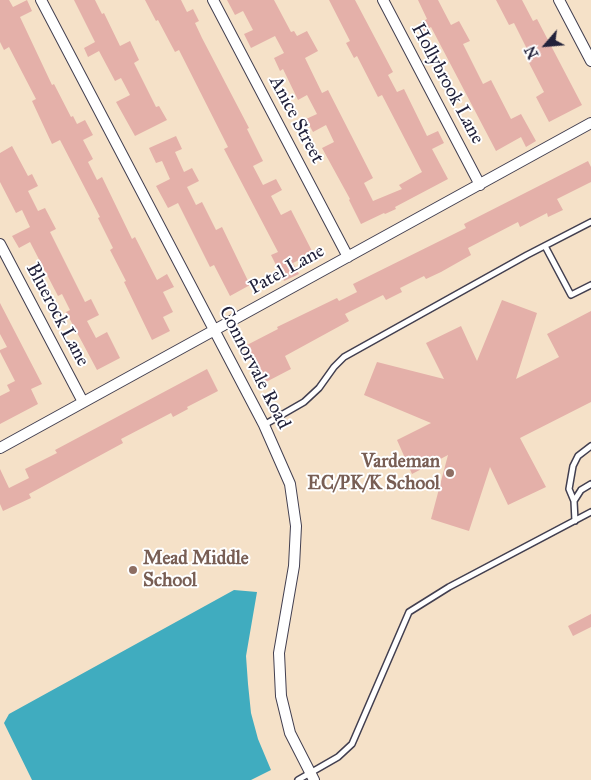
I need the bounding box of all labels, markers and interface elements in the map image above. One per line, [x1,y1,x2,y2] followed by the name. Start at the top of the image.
[406,20,488,148] street label: Hollybrook Lane
[521,20,571,70] north arrow
[522,43,542,61] text: N
[264,73,328,167] street label: Anice Street
[245,240,329,300] street label: Patel Lane
[20,260,94,370] street label: Bluerock Lane
[213,303,295,433] street label: Connorvale Road
[307,451,440,495] place label: Vardeman EC/PK/K School
[444,467,456,479] marker: Vardeman EC/PK/K School
[143,548,249,592] place label: Mead Middle School
[127,564,139,576] marker: Mead Middle School

